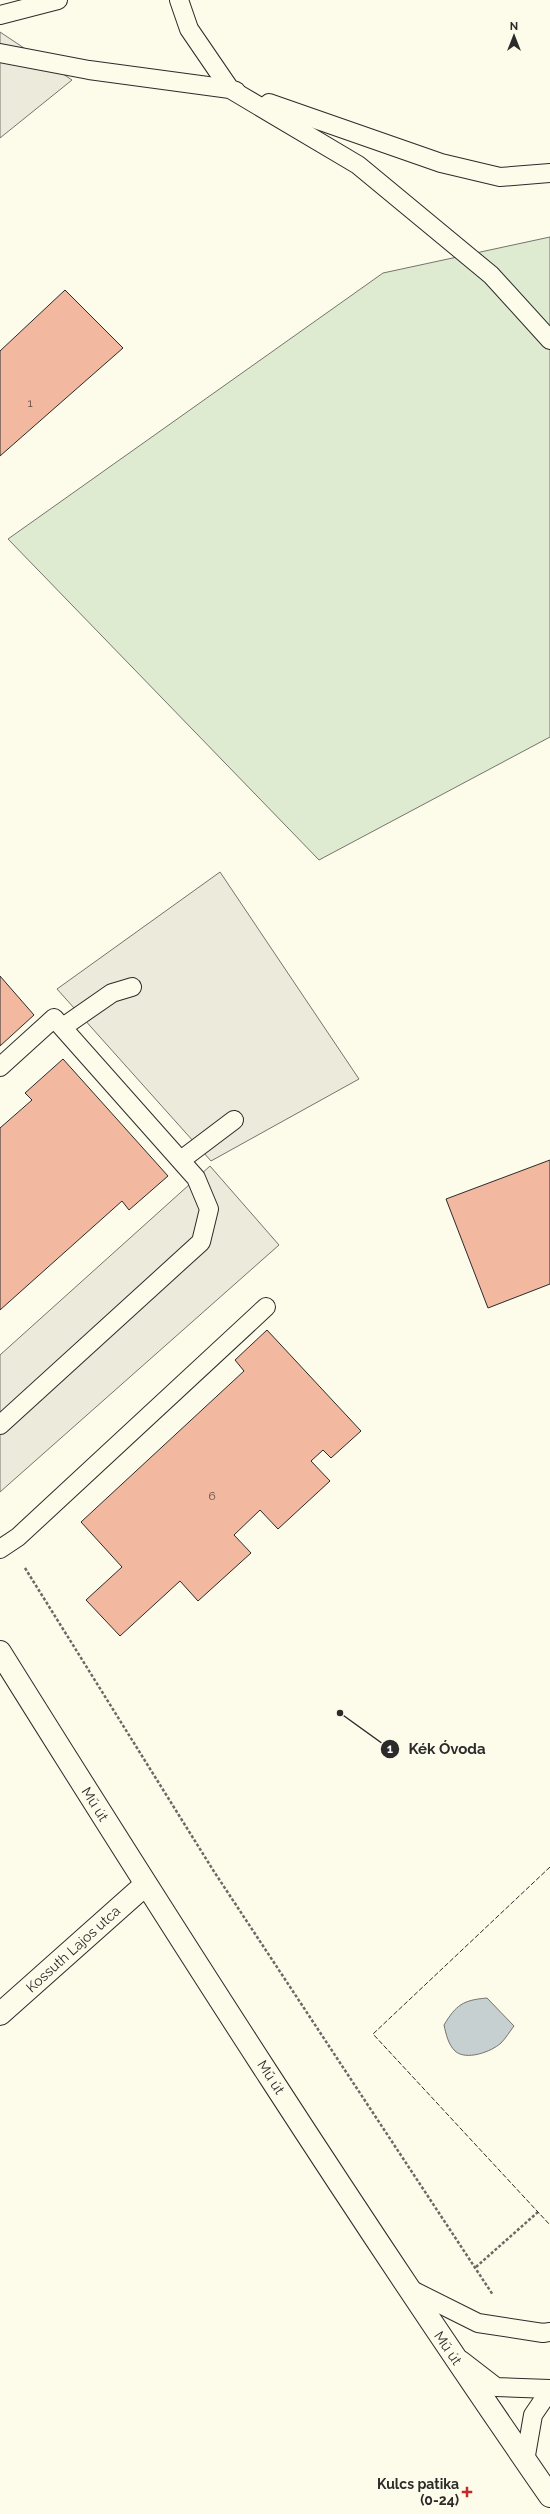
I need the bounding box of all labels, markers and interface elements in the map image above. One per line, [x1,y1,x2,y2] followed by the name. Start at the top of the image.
[494,16,534,56] north arrow
[510,20,518,33] text: N
[27,396,33,410] house number: 1
[208,1489,216,1503] house number: 6
[380,1735,493,1762] callout: Kék Óvoda
[408,1740,486,1758] text: Kék Óvoda
[387,1742,393,1756] text: 1
[78,1784,112,1824] street label: Mű út
[23,1903,123,1995] street label: Kossuth Lajos utca
[254,2057,288,2097] street label: Mű út
[431,2328,465,2368] street label: Mű út
[377,2476,459,2508] place label: Kulcs patika (0-24)
[462,2487,472,2497] marker: Kulcs patika (0-24)

